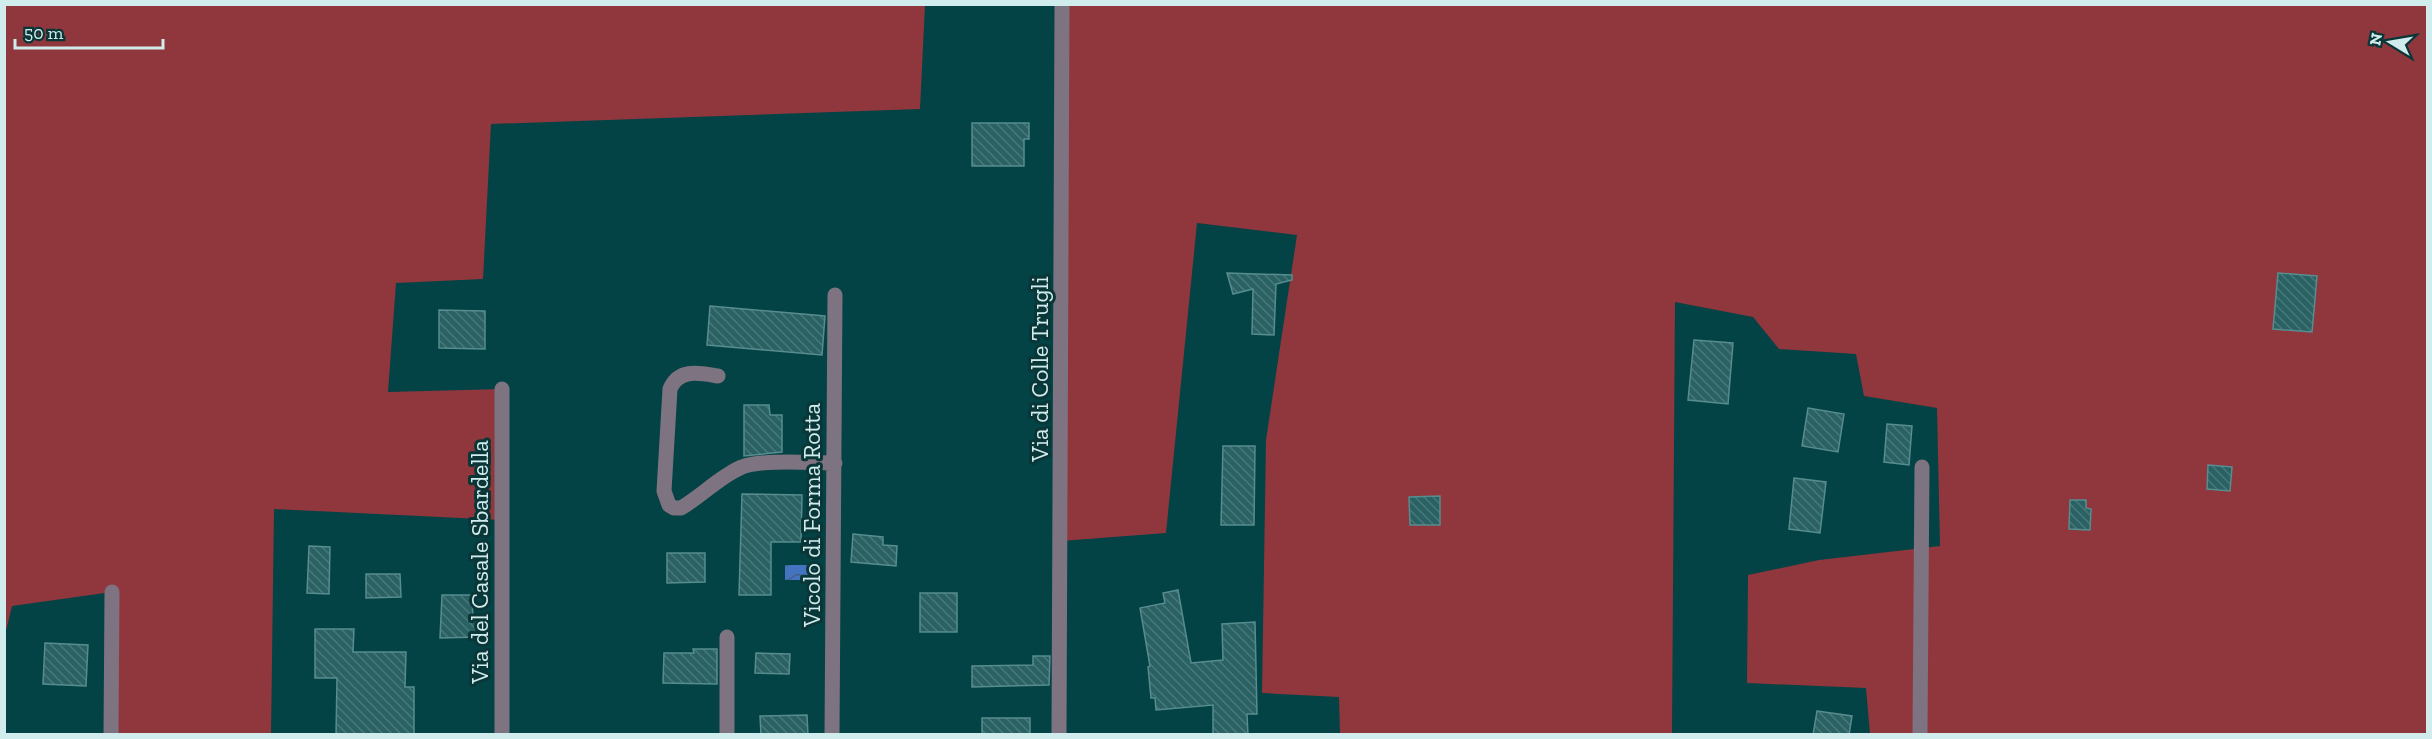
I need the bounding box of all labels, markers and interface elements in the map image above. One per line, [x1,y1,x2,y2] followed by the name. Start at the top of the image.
[15,12,164,50] scale bar
[2360,12,2420,72] north arrow
[24,22,64,44] text: 50 m
[2365,31,2386,47] text: N
[1025,276,1054,463] street label: Via di Colle Trugli
[797,403,826,628] street label: Vicolo di Forma Rotta
[465,440,494,685] street label: Via del Casale Sbardella

